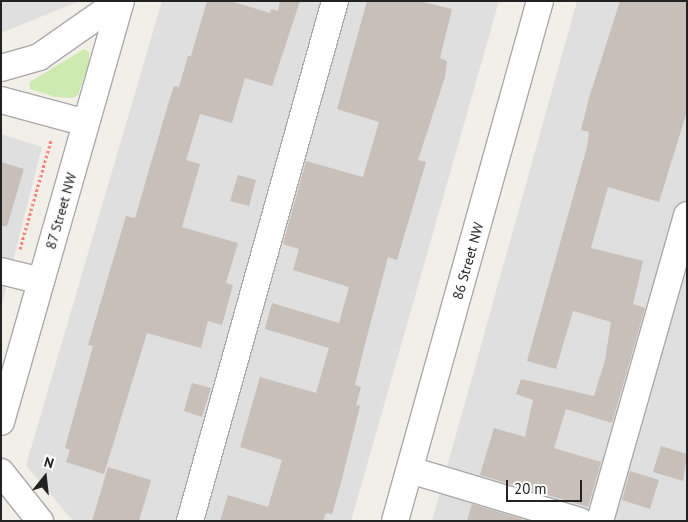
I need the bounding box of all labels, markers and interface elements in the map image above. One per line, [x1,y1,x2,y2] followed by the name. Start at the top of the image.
[42,170,80,252] street label: 87 Street NW
[449,220,487,302] street label: 86 Street NW
[20,452,70,502] north arrow
[42,453,56,472] text: N
[508,470,584,502] scale bar
[514,479,547,498] text: 20 m

